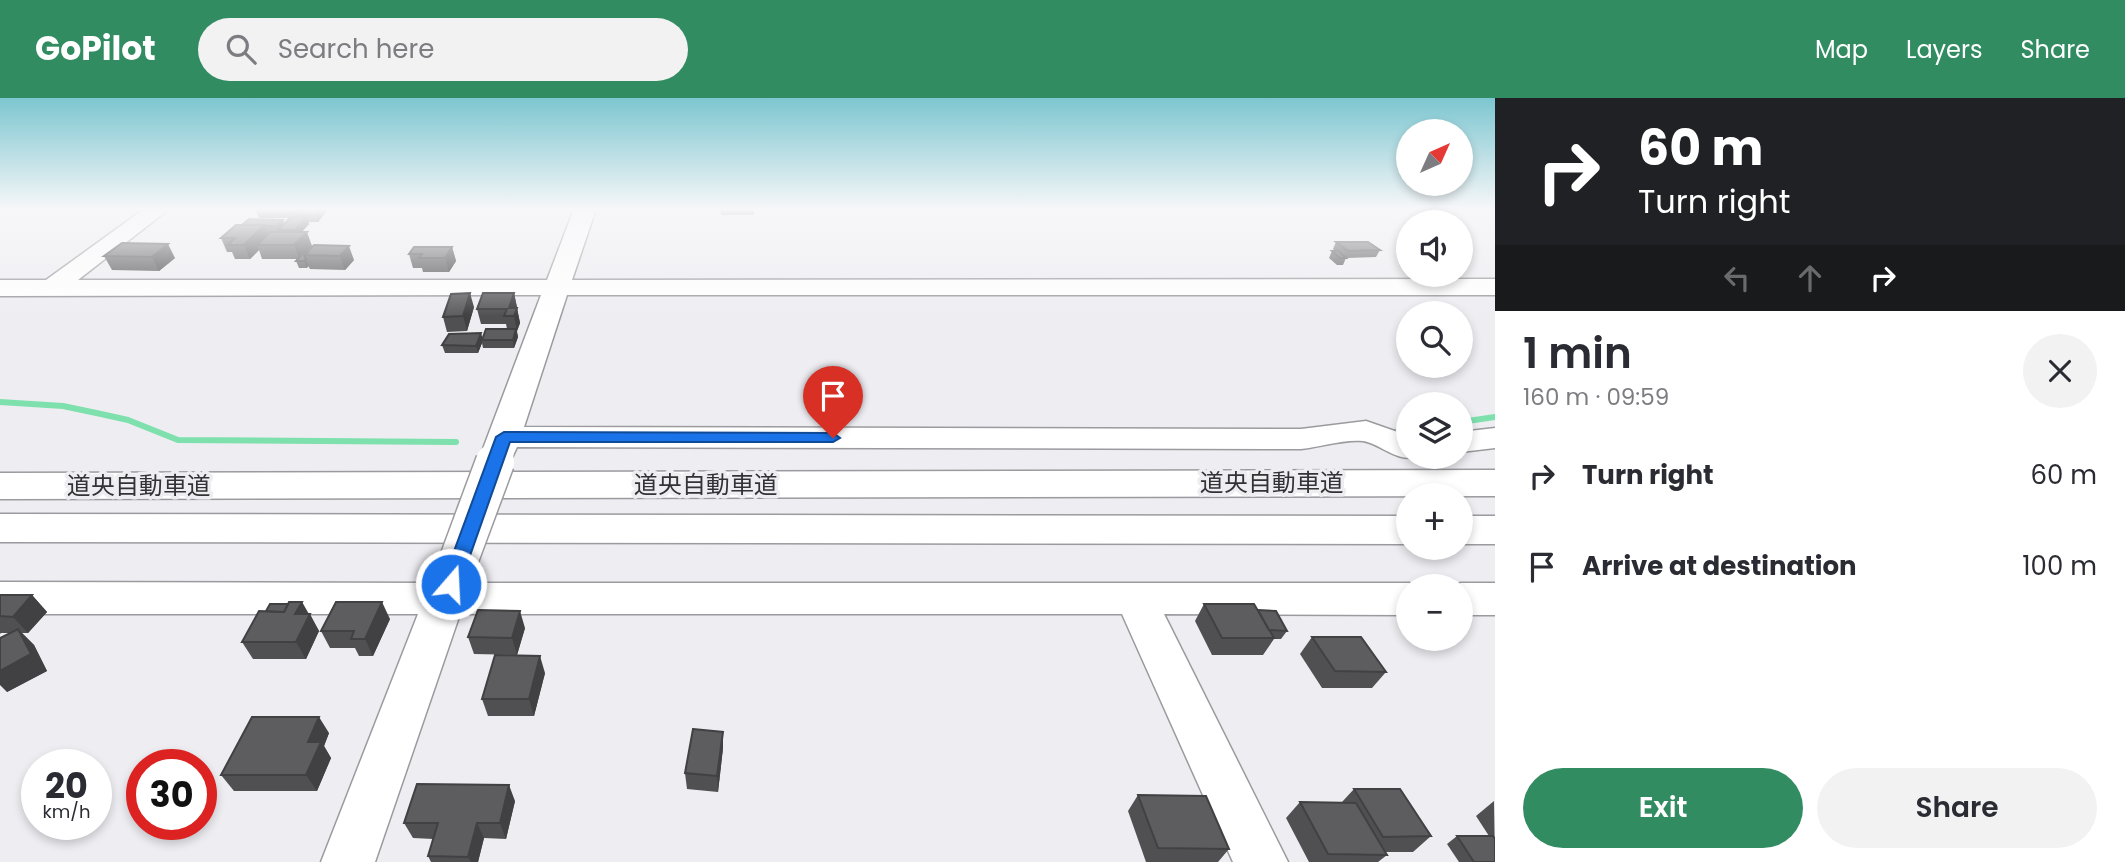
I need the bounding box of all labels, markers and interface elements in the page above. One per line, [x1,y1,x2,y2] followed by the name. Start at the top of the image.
[198,18,688,81] search box
[35,25,156,72] text: GoPilot
[222,30,260,68] icon: search
[278,31,434,67] text: Search here
[1815,33,1868,66] text: Map
[1906,33,1982,66] text: Layers
[2020,33,2090,66] text: Share
[1638,114,1763,182] text: 60 m
[1396,119,1474,196] north arrow
[1396,119,1473,651] map controls
[1523,126,1614,217] icon: right
[1638,179,1790,224] text: Turn right
[1396,210,1473,287] button: sound
[1718,259,1756,297] icon: left
[1791,259,1829,297] icon: ahead
[1864,259,1902,297] icon: right
[1396,301,1473,378] button: search
[1523,324,1632,383] text: 1 min
[2023,334,2097,408] button: close
[803,366,863,438] pin
[814,377,852,415] icon: arrive
[1523,381,1669,413] text: 160 m · 09:59
[1396,392,1473,469] button: layers
[1523,457,1561,495] icon: right
[1582,457,1714,493] text: Turn right
[2030,457,2097,493] text: 60 m
[1200,466,1344,499] street label: 道央自動車道
[634,468,778,501] street label: 道央自動車道
[67,469,211,502] street label: 道央自動車道
[1396,483,1473,560] button: +
[414,547,488,621] position arrow
[1523,548,1561,586] icon: arrive
[1582,548,1857,584] text: Arrive at destination
[2022,548,2097,584] text: 100 m
[1396,574,1473,651] button: −
[126,749,217,840] speed limit sign: 30
[45,761,88,810] text: 20
[1523,768,1803,848] button: Exit
[1817,768,2097,848] button: Share
[43,799,90,824] text: km/h

